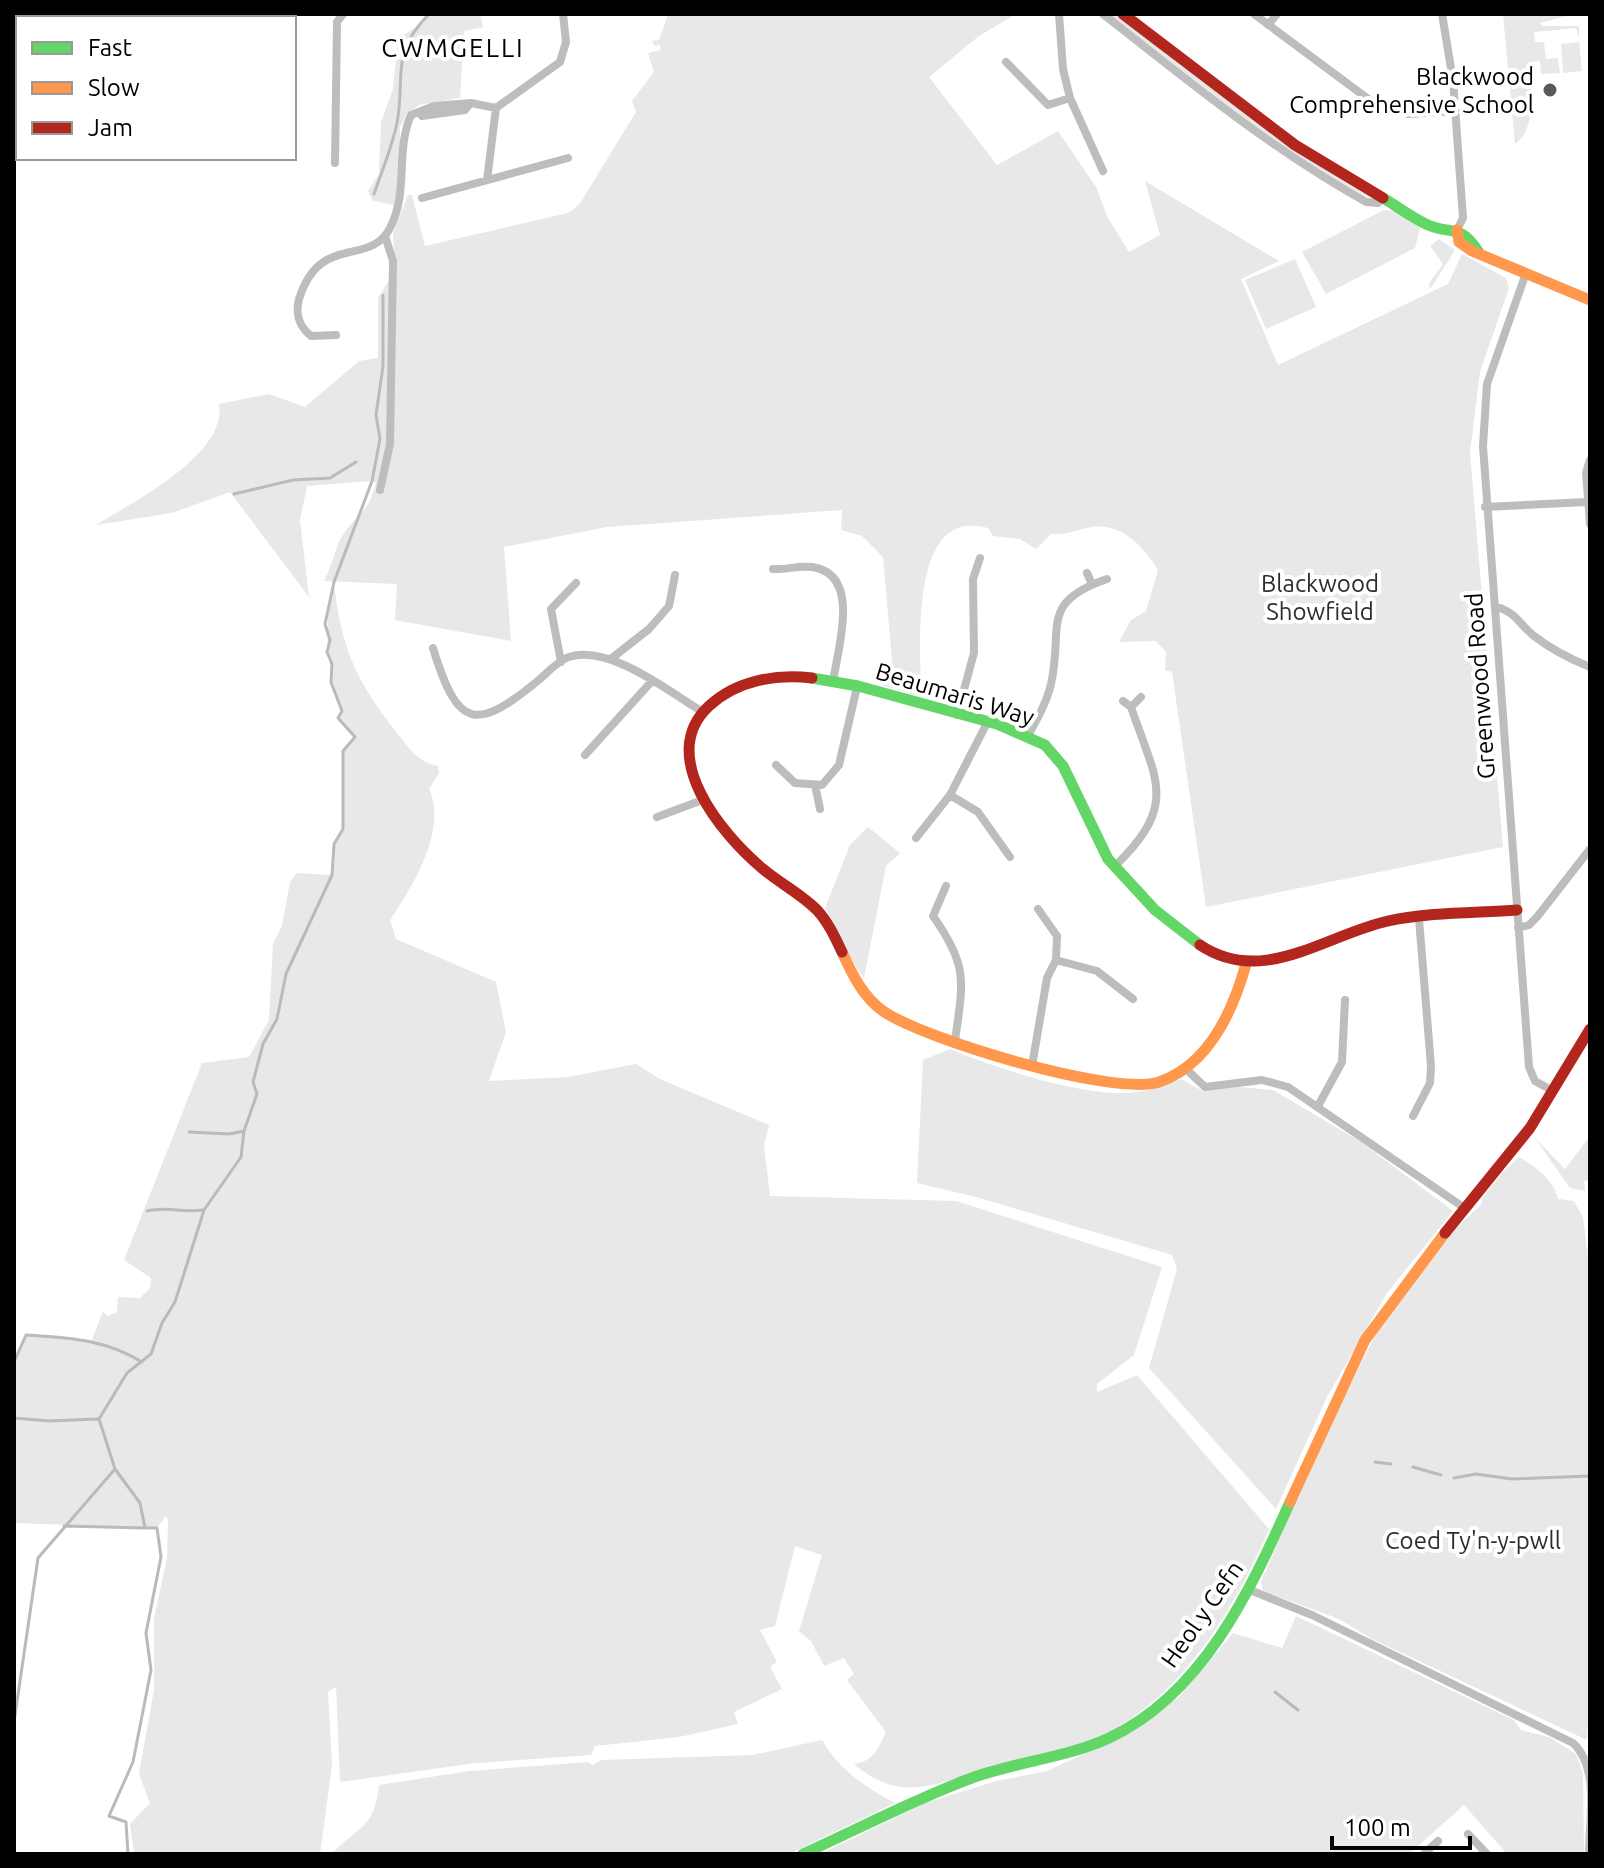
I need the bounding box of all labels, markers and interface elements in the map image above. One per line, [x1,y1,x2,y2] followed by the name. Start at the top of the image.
[16,16,296,160] legend
[381,33,525,62] district label: CWMGELLI
[88,34,132,61] text: Fast
[1289,63,1534,118] place label: Blackwood Comprehensive School
[88,74,140,101] text: Slow
[1541,81,1559,99] marker: Blackwood Comprehensive School
[88,114,133,141] text: Jam
[1261,570,1379,625] park label: Blackwood Showfield
[1460,592,1500,780] street label: Greenwood Road
[873,657,1038,731] street label: Beaumaris Way
[1385,1527,1561,1554] park label: Coed Ty'n-y-pwll
[1155,1556,1249,1672] street label: Heol y Cefn
[1332,1800,1470,1850] scale bar
[1344,1814,1411,1841] text: 100 m

